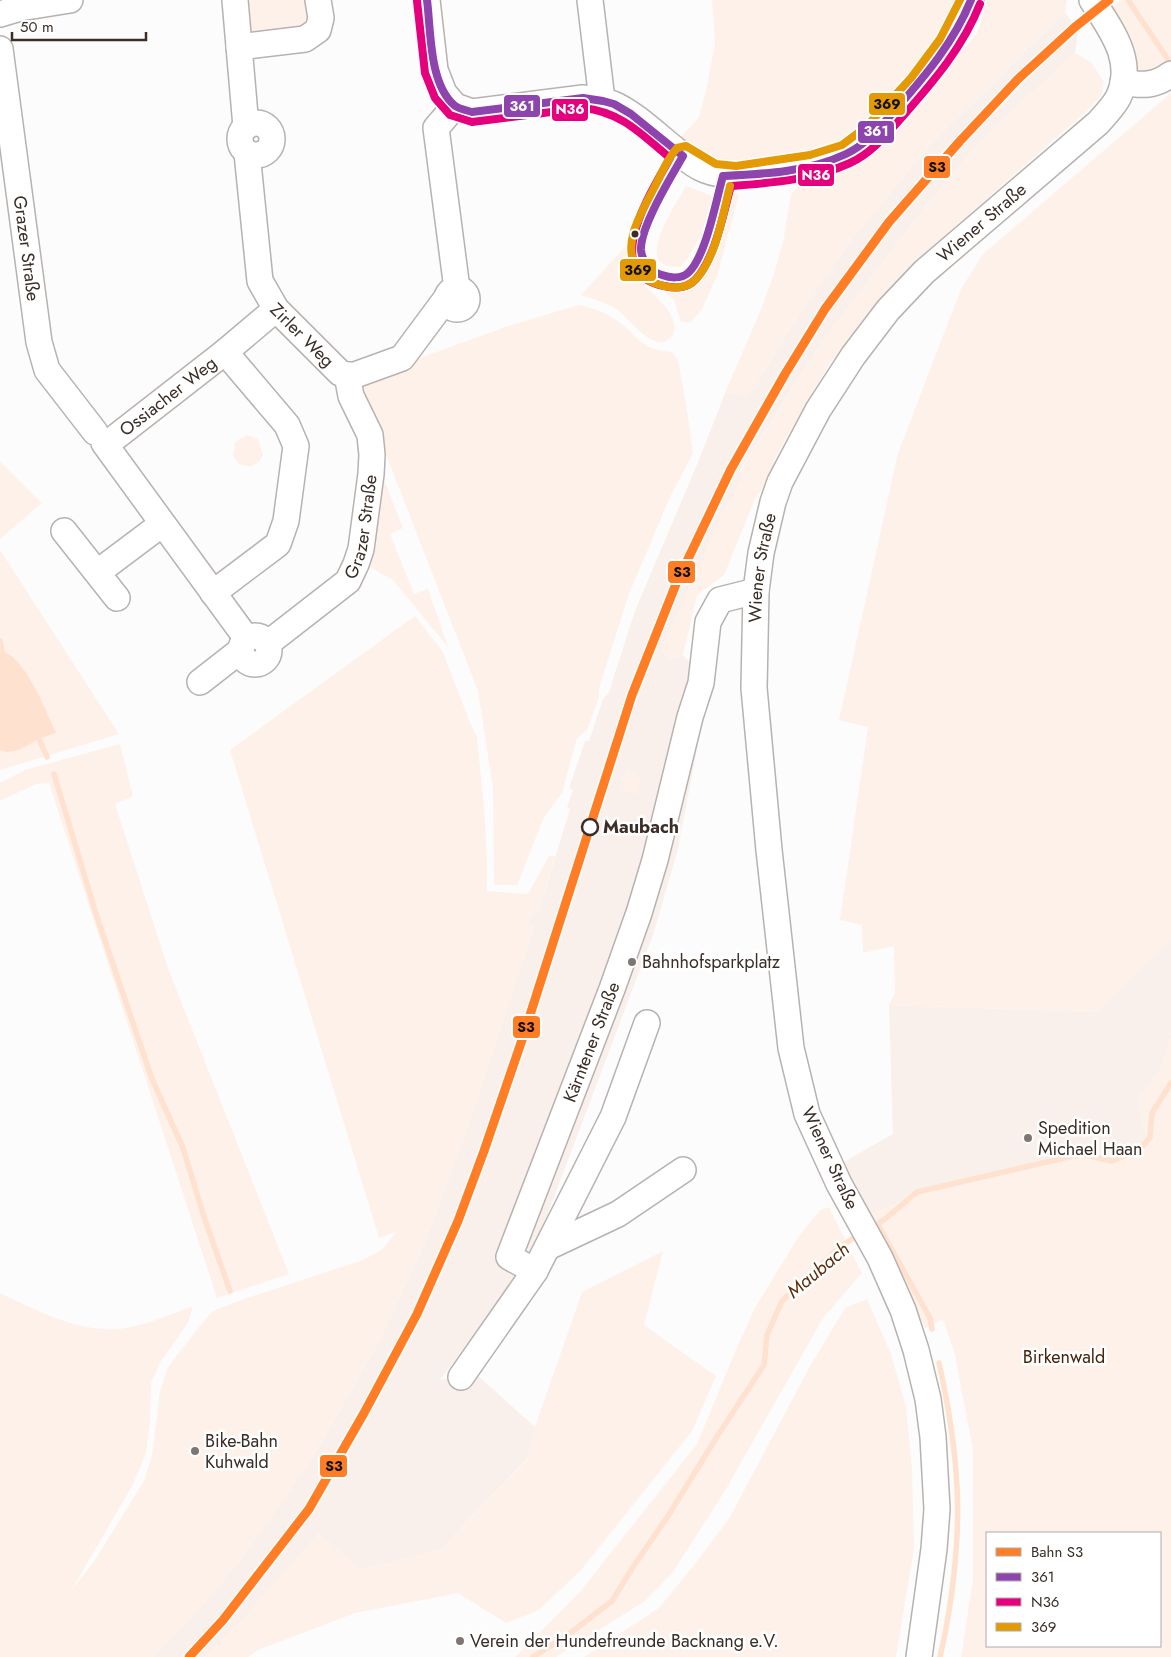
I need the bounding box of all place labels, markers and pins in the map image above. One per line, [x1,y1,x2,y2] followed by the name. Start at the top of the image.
[630,229,640,239] unlabelled marker
[603,814,679,840] place label: Maubach
[581,818,599,836] marker: Maubach
[642,949,781,975] place label: Bahnhofsparkplatz
[626,956,638,968] marker: Bahnhofsparkplatz
[1038,1115,1142,1162] place label: Spedition Michael Haan
[1022,1132,1034,1144] marker: Spedition Michael Haan
[205,1428,278,1475] place label: Bike-Bahn Kuhwald
[189,1445,201,1457] marker: Bike-Bahn Kuhwald
[470,1628,779,1654] place label: Verein der Hundefreunde Backnang e.V.
[454,1635,466,1647] marker: Verein der Hundefreunde Backnang e.V.

